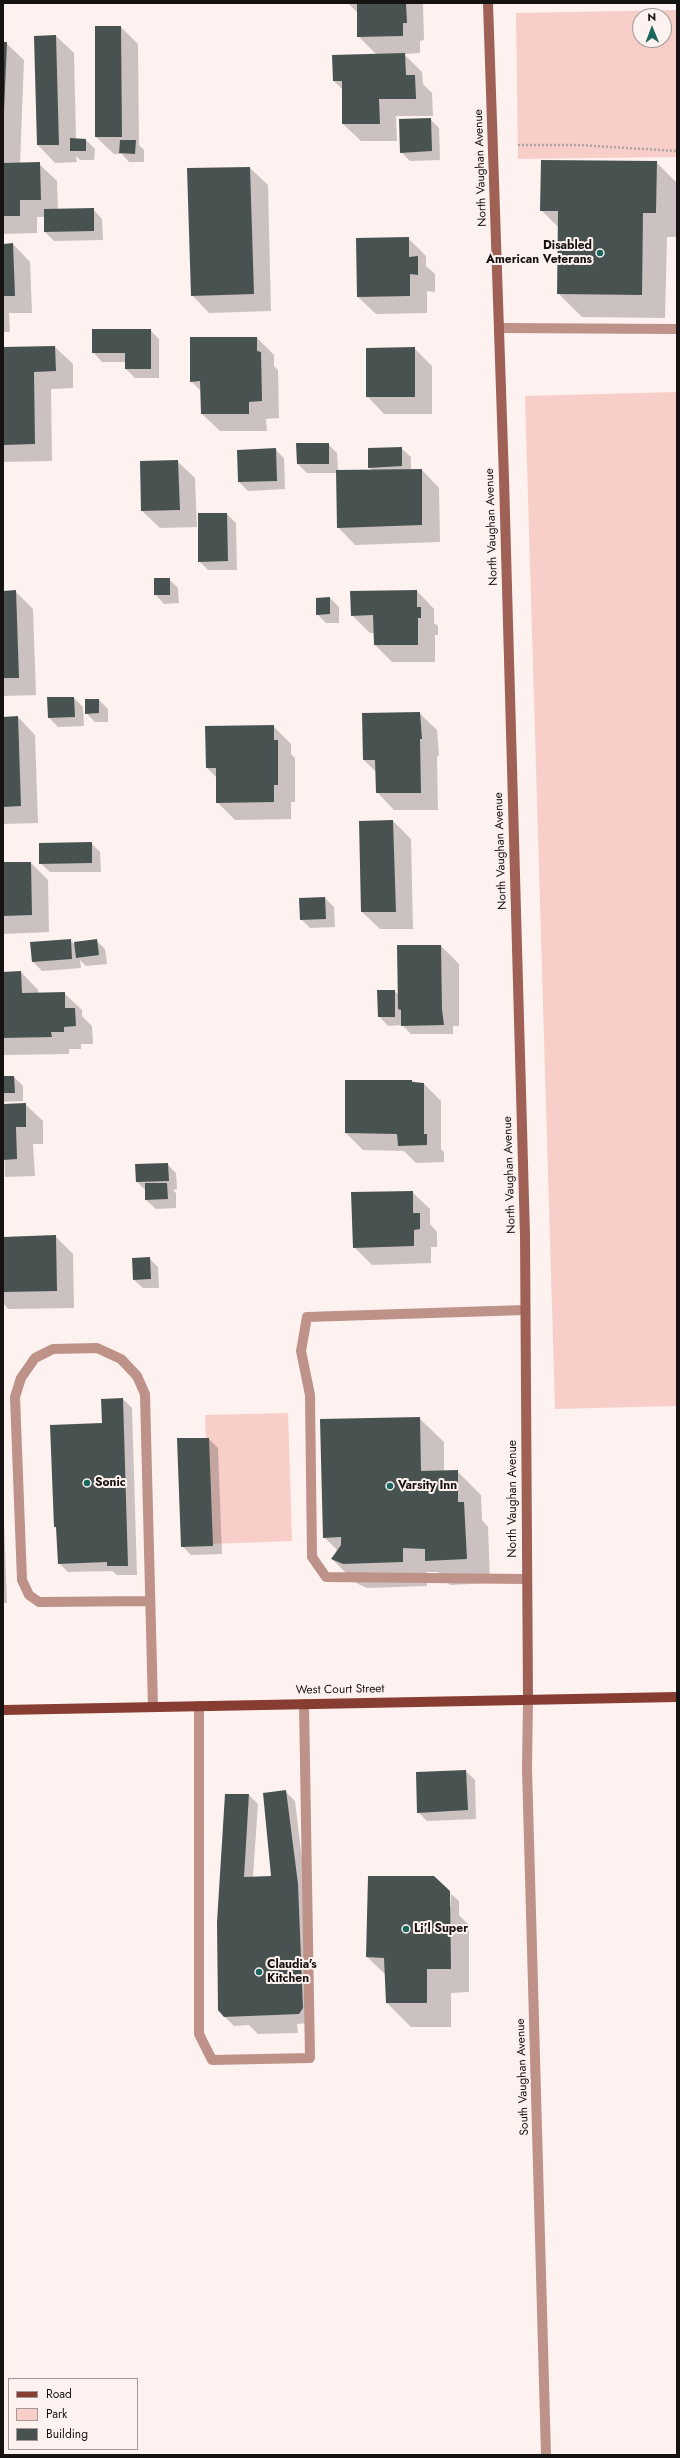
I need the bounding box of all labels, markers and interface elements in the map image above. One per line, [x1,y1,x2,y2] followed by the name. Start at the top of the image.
[632,8,672,48] north arrow
[647,9,656,25] text: N
[472,109,490,227] street label: North Vaughan Avenue
[486,239,592,267] place label: Disabled American Veterans
[595,248,605,258] marker: Disabled American Veterans
[483,468,501,586] street label: North Vaughan Avenue
[492,792,510,910] street label: North Vaughan Avenue
[501,1116,519,1234] street label: North Vaughan Avenue
[506,1440,520,1558] street label: North Vaughan Avenue
[95,1476,126,1490] place label: Sonic
[82,1478,92,1488] marker: Sonic
[398,1479,457,1493] place label: Varsity Inn
[385,1481,395,1491] marker: Varsity Inn
[296,1682,384,1698] street label: West Court Street
[414,1922,468,1936] place label: Li’l Super
[401,1924,411,1934] marker: Li’l Super
[267,1958,317,1986] place label: Claudia's Kitchen
[254,1967,264,1977] marker: Claudia's Kitchen
[514,2018,532,2136] street label: South Vaughan Avenue
[8,2378,138,2450] legend
[46,2385,72,2403] text: Road
[46,2405,67,2423] text: Park
[46,2425,88,2443] text: Building

